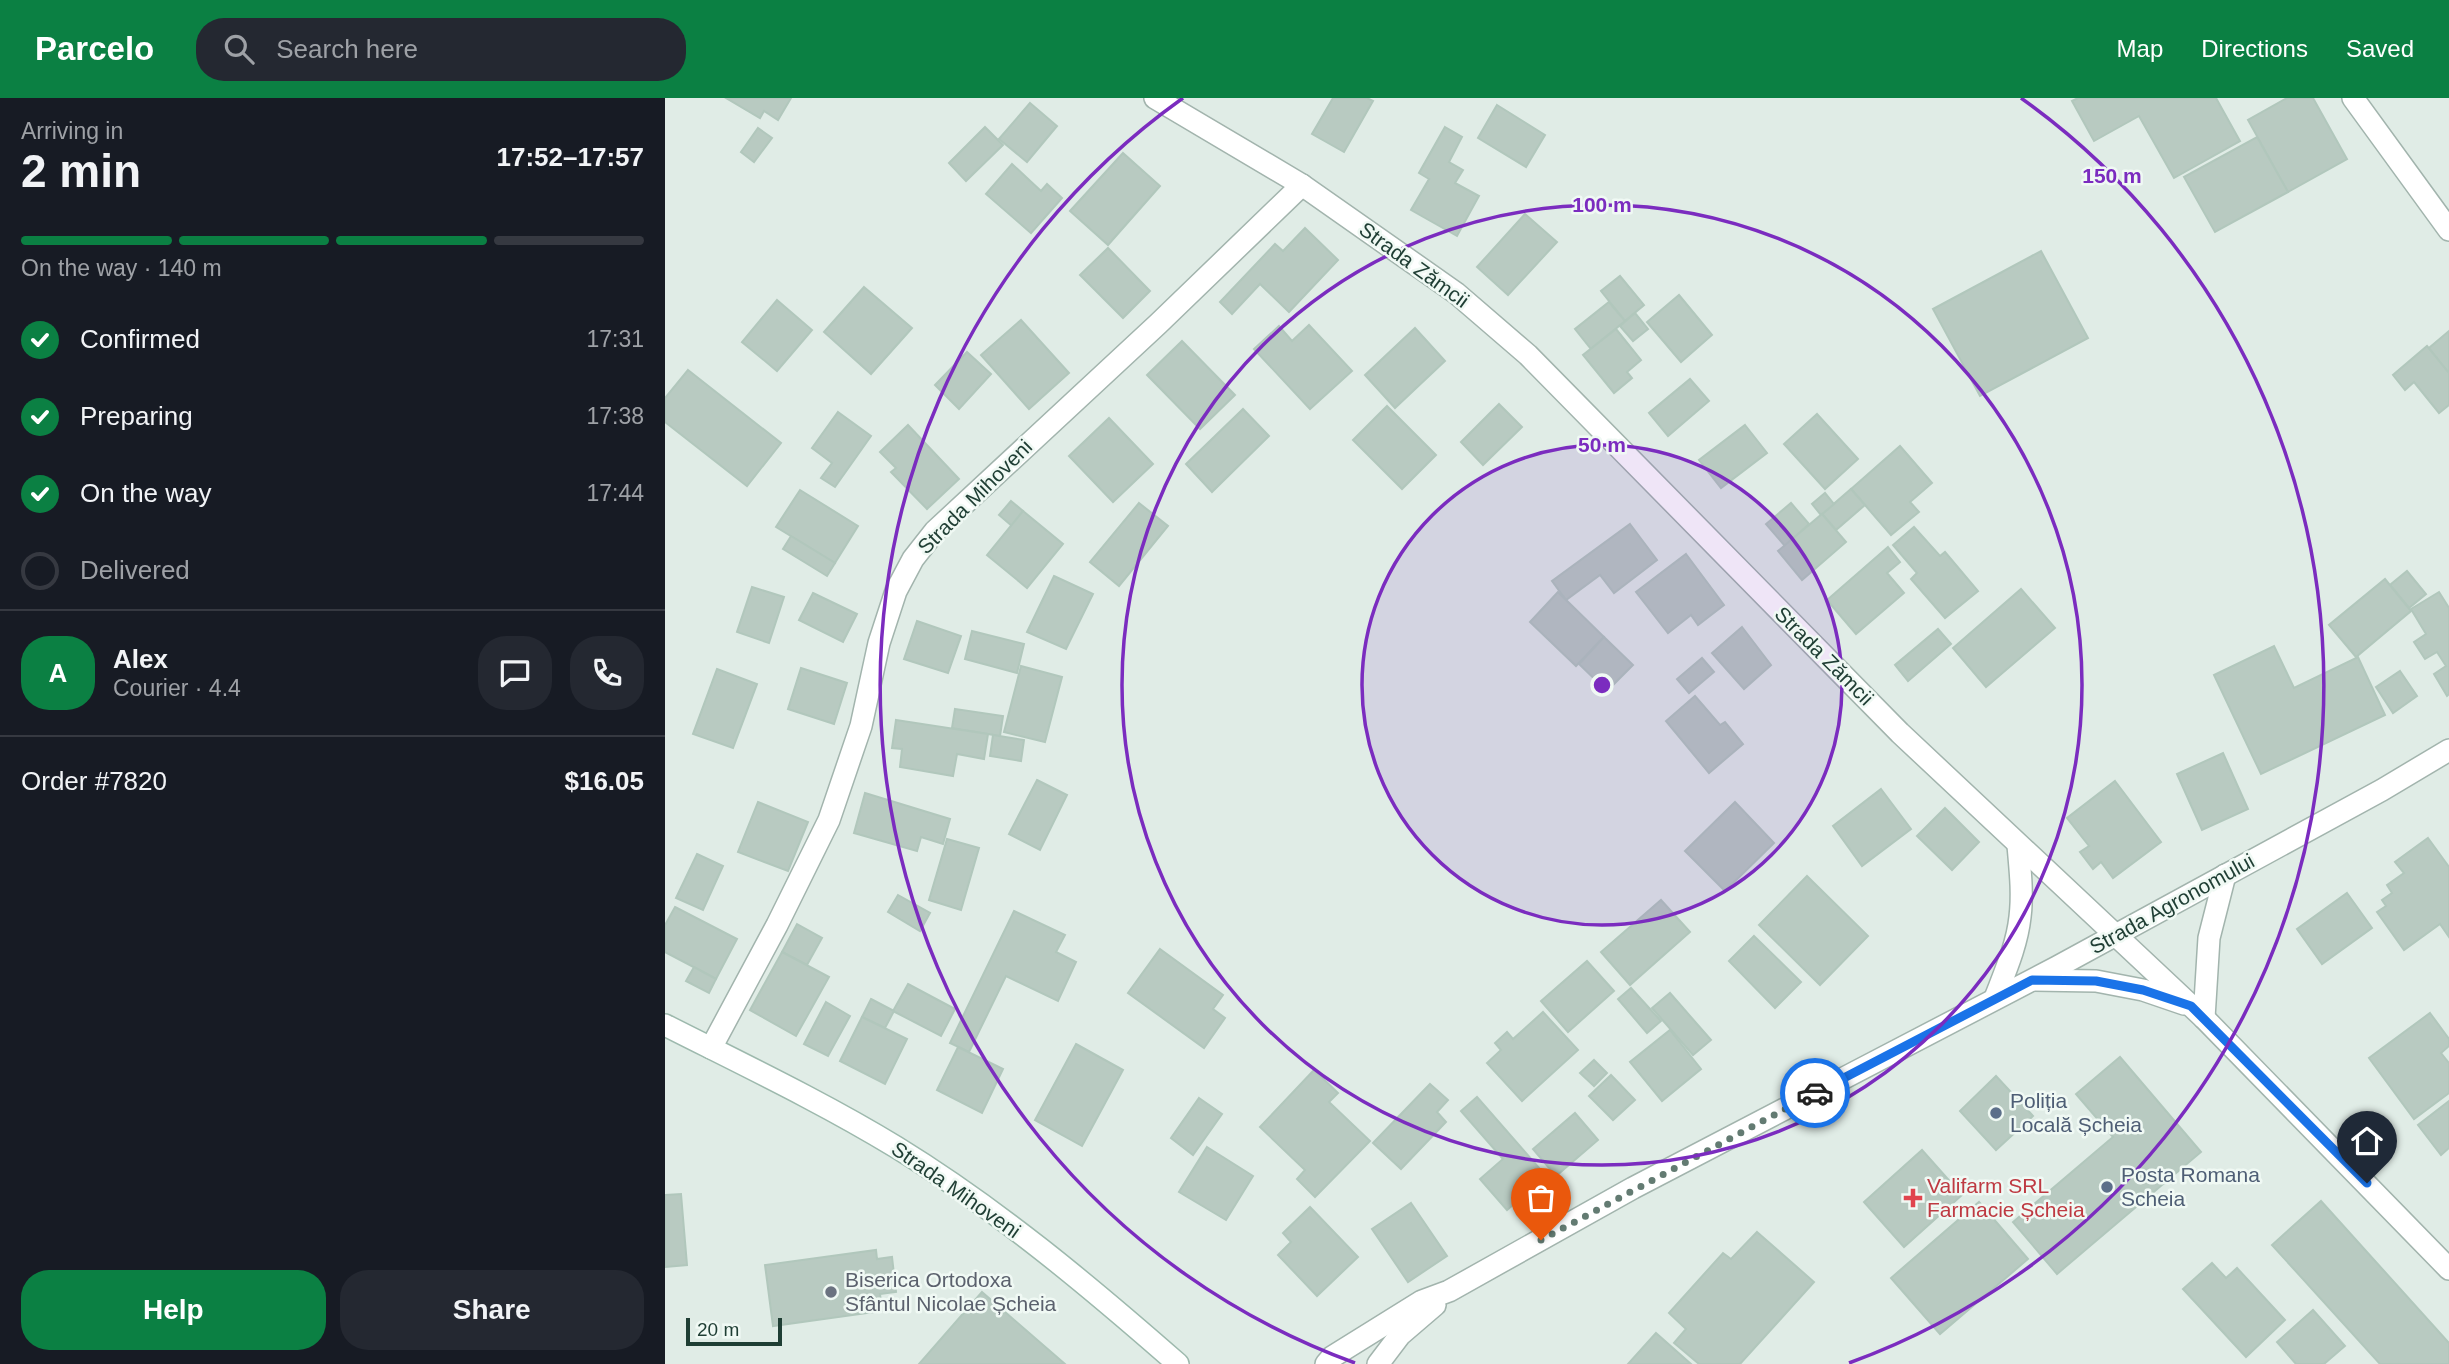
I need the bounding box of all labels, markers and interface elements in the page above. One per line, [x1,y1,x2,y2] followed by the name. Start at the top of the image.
[196,18,686,81] search box
[35,30,154,67] text: Parcelo
[220,30,258,68] icon: search
[276,34,418,64] text: Search here
[2117,35,2163,62] text: Map
[2201,35,2308,62] text: Directions
[2346,35,2414,62] text: Saved
[21,118,123,144] text: Arriving in
[497,142,644,172] text: 17:52–17:57
[21,145,141,197] text: 2 min
[2082,164,2142,187] text: 150 m
[1572,193,1632,216] text: 100 m
[1355,217,1473,312] street label: Strada Zămcii
[21,255,222,281] text: On the way · 140 m
[21,321,59,359] icon: check
[80,324,200,354] text: Confirmed
[586,326,644,352] text: 17:31
[21,398,59,436] icon: check
[80,401,193,431] text: Preparing
[586,403,644,429] text: 17:38
[1578,433,1626,456] text: 50 m
[913,435,1036,558] street label: Strada Mihoveni
[21,475,59,513] icon: check
[80,478,212,508] text: On the way
[586,480,644,506] text: 17:44
[80,555,190,585] text: Delivered
[1770,602,1878,710] street label: Strada Zămcii
[478,636,552,710] button: chat
[570,636,644,710] button: phone
[113,644,168,674] text: Alex
[49,658,67,688] text: A
[1590,673,1614,697] centre of rings
[113,675,241,701] text: Courier · 4.4
[21,766,167,796] text: Order #7820
[564,766,644,796] text: $16.05
[2086,849,2258,958] street label: Strada Agronomului
[1780,1058,1850,1128] courier
[1796,1074,1834,1112] icon: car
[2010,1089,2142,1136] place label: Poliția Locală Șcheia
[1988,1105,2004,1121] marker: Poliția Locală Șcheia
[2337,1111,2397,1183] pin
[2348,1122,2386,1160] icon: home
[888,1137,1025,1243] street label: Strada Mihoveni
[2121,1163,2260,1210] place label: Posta Romana Scheia
[1511,1168,1571,1240] pin
[1927,1174,2085,1221] place label: Valifarm SRL Farmacie Șcheia
[1522,1179,1560,1217] icon: bag
[2099,1179,2115,1195] marker: Posta Romana Scheia
[1905,1190,1921,1206] marker: Valifarm SRL Farmacie Șcheia
[845,1268,1057,1315] place label: Biserica Ortodoxa Sfântul Nicolae Șcheia
[21,1270,326,1350] button: Help
[340,1270,644,1350] button: Share
[823,1284,839,1300] marker: Biserica Ortodoxa Sfântul Nicolae Șcheia
[686,1315,782,1347] scale bar
[697,1319,739,1340] text: 20 m

